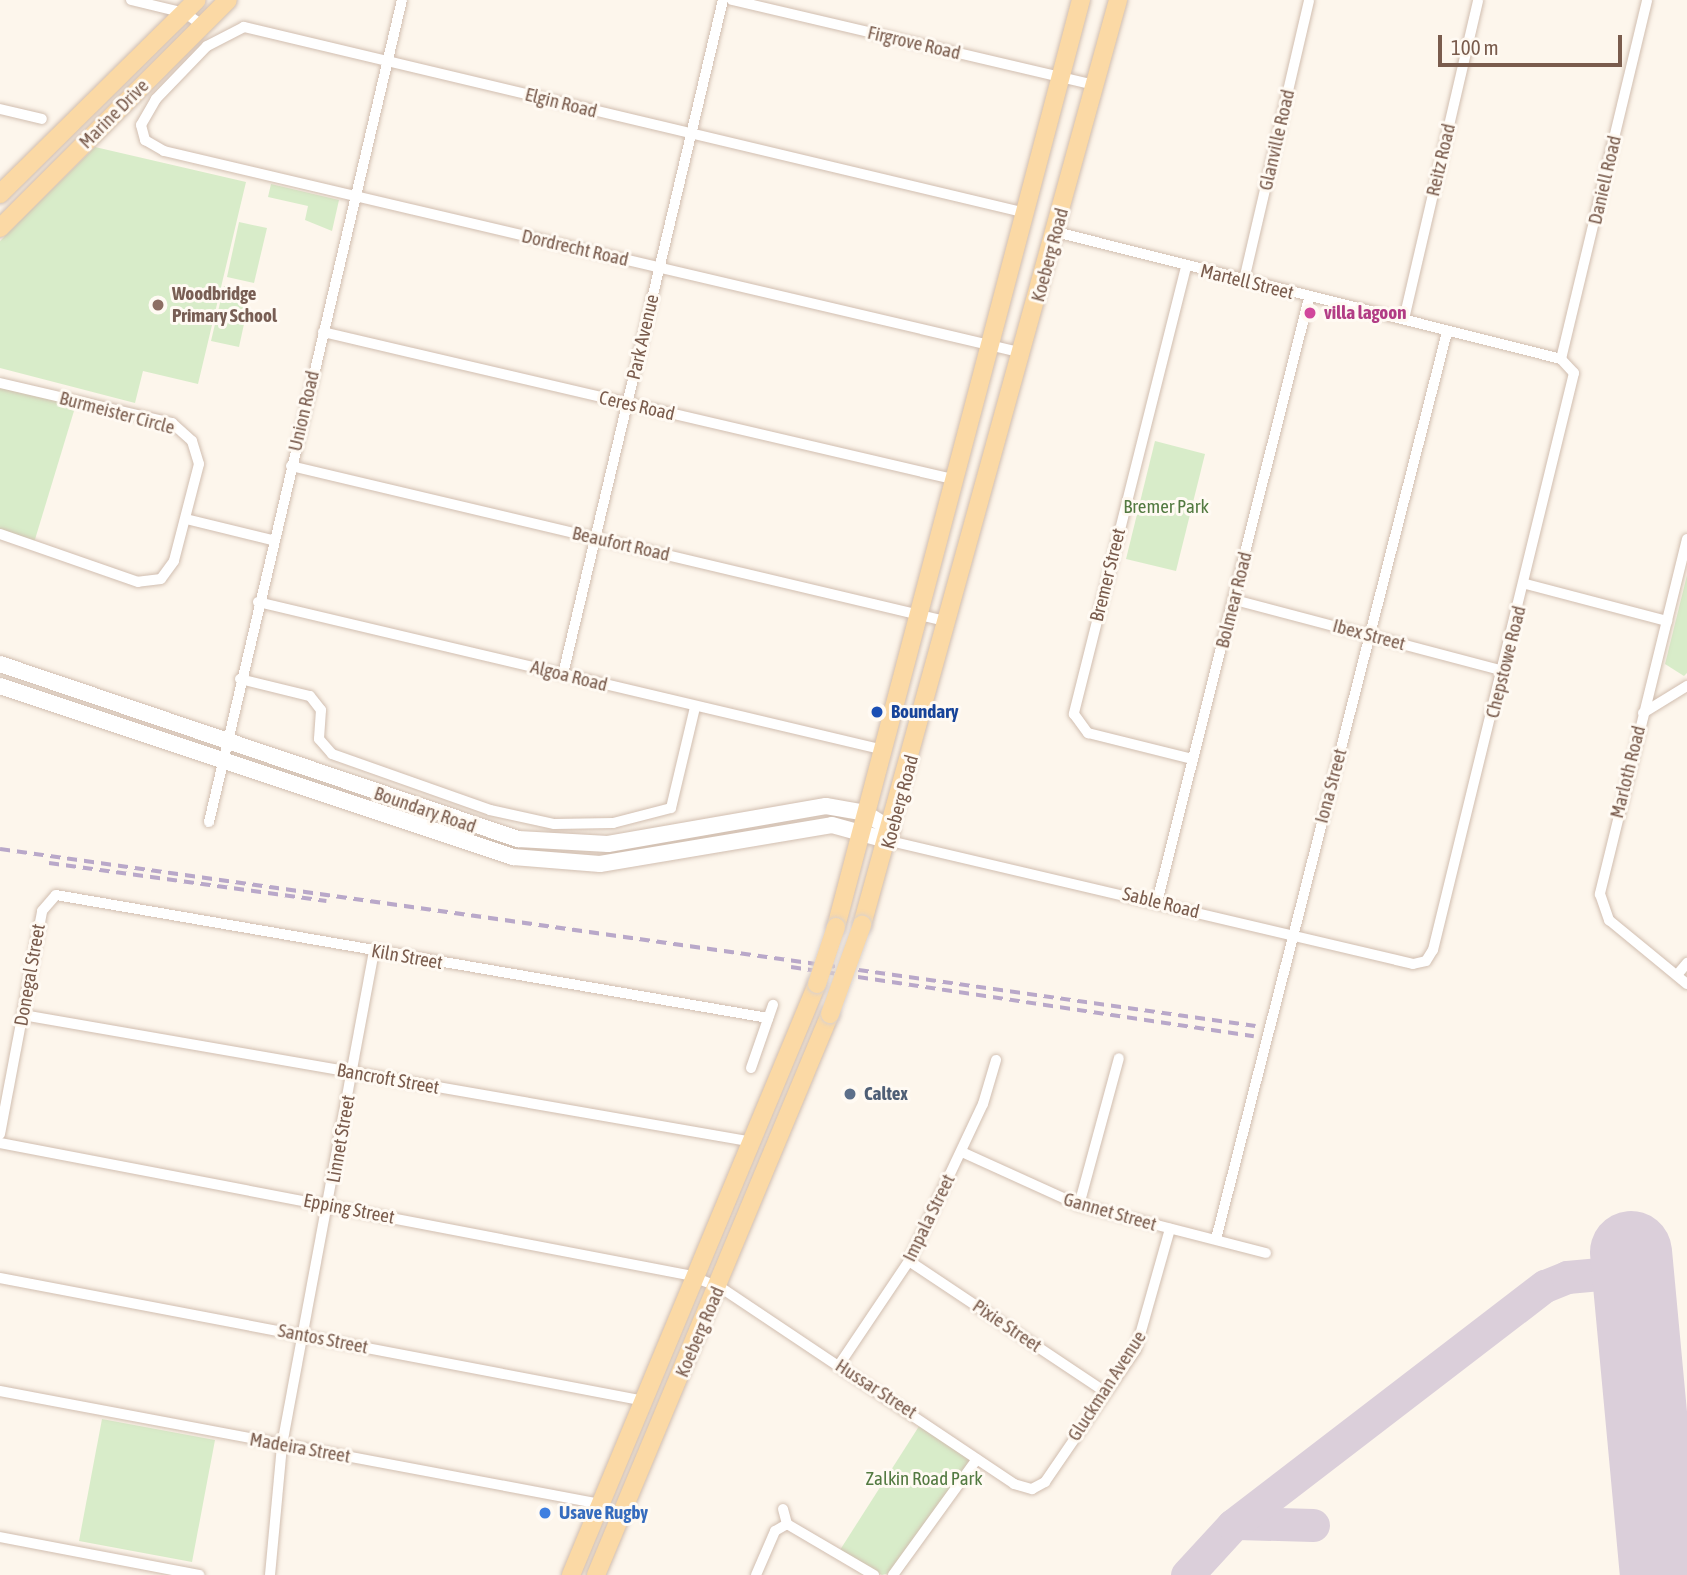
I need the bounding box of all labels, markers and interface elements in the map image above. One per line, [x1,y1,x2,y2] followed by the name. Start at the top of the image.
[865,21,963,65] street label: Firgrove Road
[1442,21,1626,65] scale bar
[1451,35,1499,59] text: 100 m
[75,75,153,153] street label: Marine Drive
[523,83,599,123] street label: Elgin Road
[1254,87,1300,193] street label: Glanville Road
[1422,122,1460,198] street label: Reitz Road
[1584,133,1626,227] street label: Daniell Road
[1027,206,1073,304] street label: Koeberg Road
[519,225,631,271] street label: Dordrecht Road
[1198,259,1296,305] street label: Martell Street
[172,283,277,327] place label: Woodbridge Primary School
[622,292,664,382] street label: Park Avenue
[150,297,166,313] marker: Woodbridge Primary School
[1324,302,1406,324] place label: villa lagoon
[1302,305,1318,321] marker: villa lagoon
[284,369,324,453] street label: Union Road
[597,386,677,426] street label: Ceres Road
[57,387,177,439] street label: Burmeister Circle
[1123,496,1209,518] park label: Bremer Park
[570,522,672,566] street label: Beaufort Road
[1085,526,1131,624] street label: Bremer Street
[1211,549,1257,651] street label: Bolmear Road
[1481,604,1531,720] street label: Chepstowe Road
[1330,614,1408,656] street label: Ibex Street
[528,655,610,697] street label: Algoa Road
[891,701,959,723] place label: Boundary
[869,704,885,720] marker: Boundary
[1606,723,1650,821] street label: Marloth Road
[1310,746,1352,826] street label: Iona Street
[877,753,923,851] street label: Koeberg Road
[371,782,479,838] street label: Boundary Road
[1120,882,1202,924] street label: Sable Road
[10,922,50,1028] street label: Donegal Street
[369,940,445,974] street label: Kiln Street
[335,1059,441,1099] street label: Bancroft Street
[864,1083,908,1105] place label: Caltex
[842,1086,858,1102] marker: Caltex
[322,1093,360,1185] street label: Linnet Street
[898,1171,960,1265] street label: Impala Street
[1061,1188,1159,1236] street label: Gannet Street
[302,1189,396,1229] street label: Epping Street
[671,1283,729,1381] street label: Koeberg Road
[968,1295,1046,1357] street label: Pixie Street
[276,1319,370,1359] street label: Santos Street
[1063,1327,1151,1445] street label: Gluckman Avenue
[831,1354,921,1424] street label: Hussar Street
[248,1428,352,1468] street label: Madeira Street
[865,1468,983,1490] park label: Zalkin Road Park
[559,1502,648,1524] place label: Usave Rugby
[537,1505,553,1521] marker: Usave Rugby

